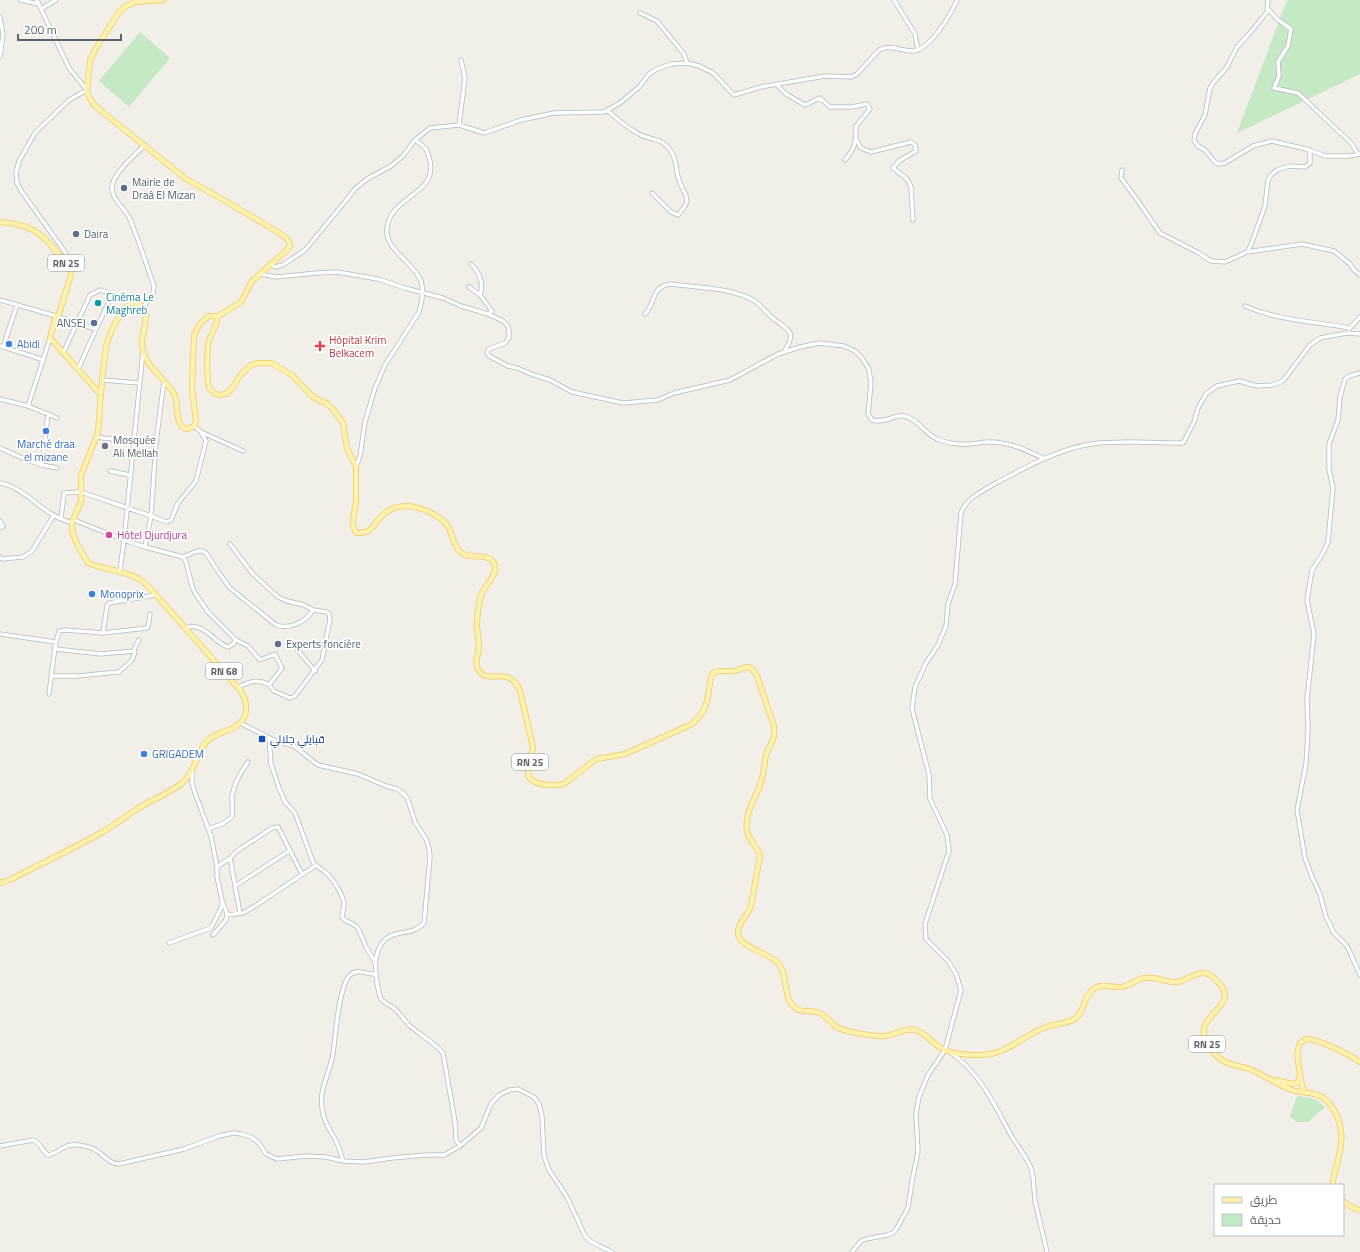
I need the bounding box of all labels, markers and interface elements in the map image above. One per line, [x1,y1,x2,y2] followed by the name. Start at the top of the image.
[18,16,121,42] scale bar
[24,20,57,39] text: 200 m
[132,174,196,203] place label: Mairie de Draâ El Mizan
[119,183,129,193] marker: Mairie de Draâ El Mizan
[84,226,109,242] place label: Daira
[71,229,81,239] marker: Daira
[48,255,84,271] road number: RN 25
[106,289,154,318] place label: Cinéma Le Maghreb
[93,298,103,308] marker: Cinéma Le Maghreb
[57,315,86,331] place label: ANSEJ
[89,318,99,328] marker: ANSEJ
[329,332,386,361] place label: Hôpital Krim Belkacem
[17,336,40,352] place label: Abidi
[4,339,14,349] marker: Abidi
[314,340,326,352] marker: Hôpital Krim Belkacem
[41,426,51,436] marker: Marché draa el mizane
[113,432,158,461] place label: Mosquée Ali Mellah
[17,436,75,465] place label: Marché draa el mizane
[100,441,110,451] marker: Mosquée Ali Mellah
[117,527,187,543] place label: Hôtel Djurdjura
[104,530,114,540] marker: Hôtel Djurdjura
[100,586,144,602] place label: Monoprix
[87,589,97,599] marker: Monoprix
[286,636,361,652] place label: Experts foncière
[273,639,283,649] marker: Experts foncière
[206,663,242,679] road number: RN 68
[270,731,325,748] place label: قبايلي جلالي
[257,734,267,744] marker: قبايلي جلالي
[152,746,204,762] place label: GRIGADEM
[139,749,149,759] marker: GRIGADEM
[512,754,548,770] road number: RN 25
[1189,1036,1225,1052] road number: RN 25
[1214,1184,1344,1236] legend
[1250,1190,1278,1209] text: طريق
[1250,1210,1281,1229] text: حديقة

